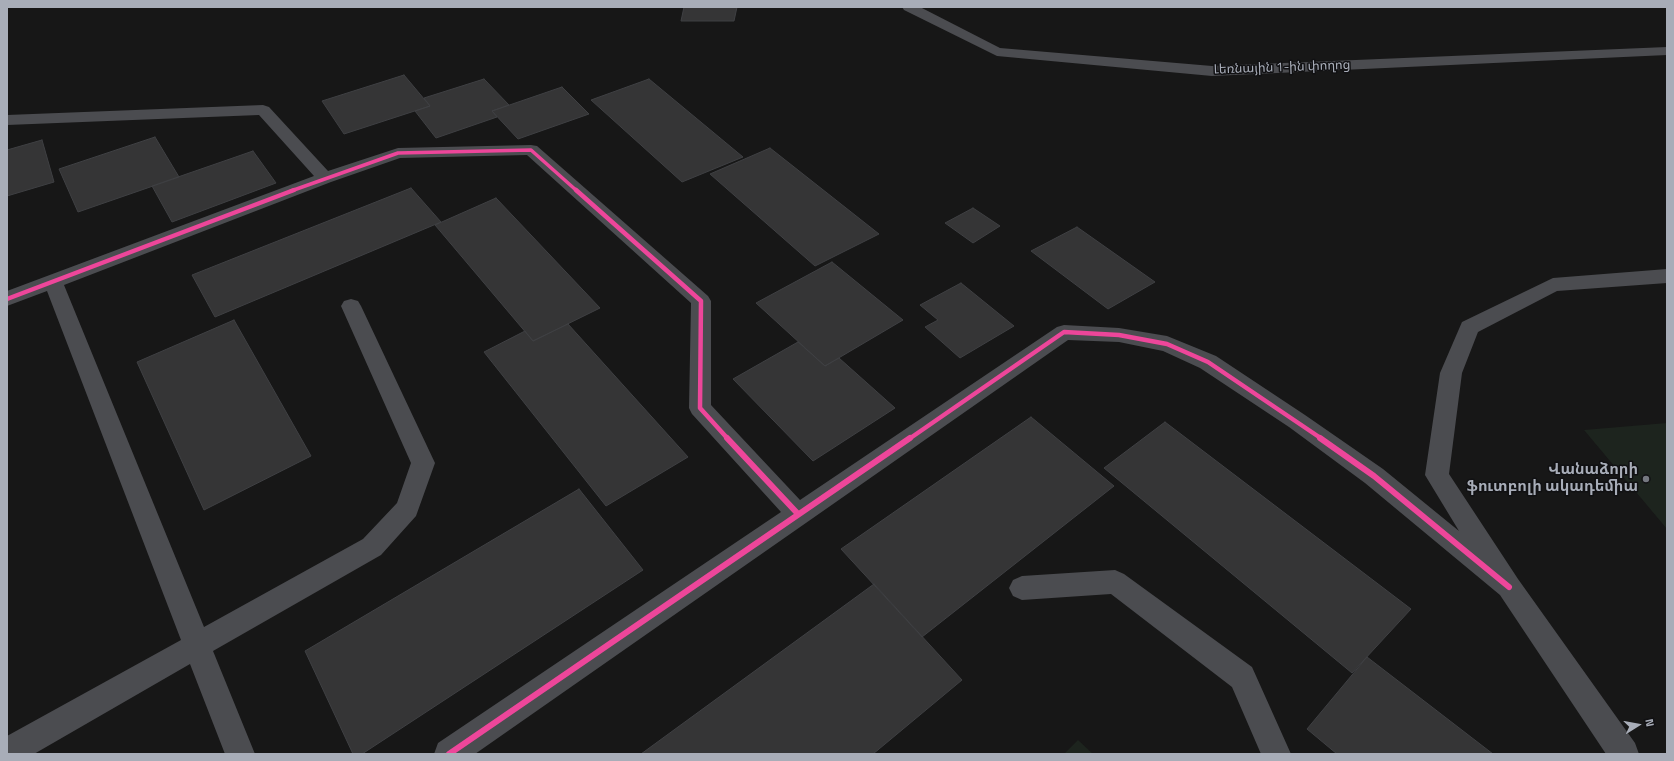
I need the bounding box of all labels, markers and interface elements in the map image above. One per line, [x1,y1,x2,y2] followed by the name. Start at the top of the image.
[1213,58,1351,78] street label: Լեռնային 1-ին փողոց
[1467,461,1638,496] place label: Վանաձորի ֆուտբոլի ակադեմիա
[1641,474,1651,484] marker: Վանաձորի ֆուտբոլի ակադեմիա
[1618,705,1658,745] north arrow
[1641,717,1658,728] text: N

